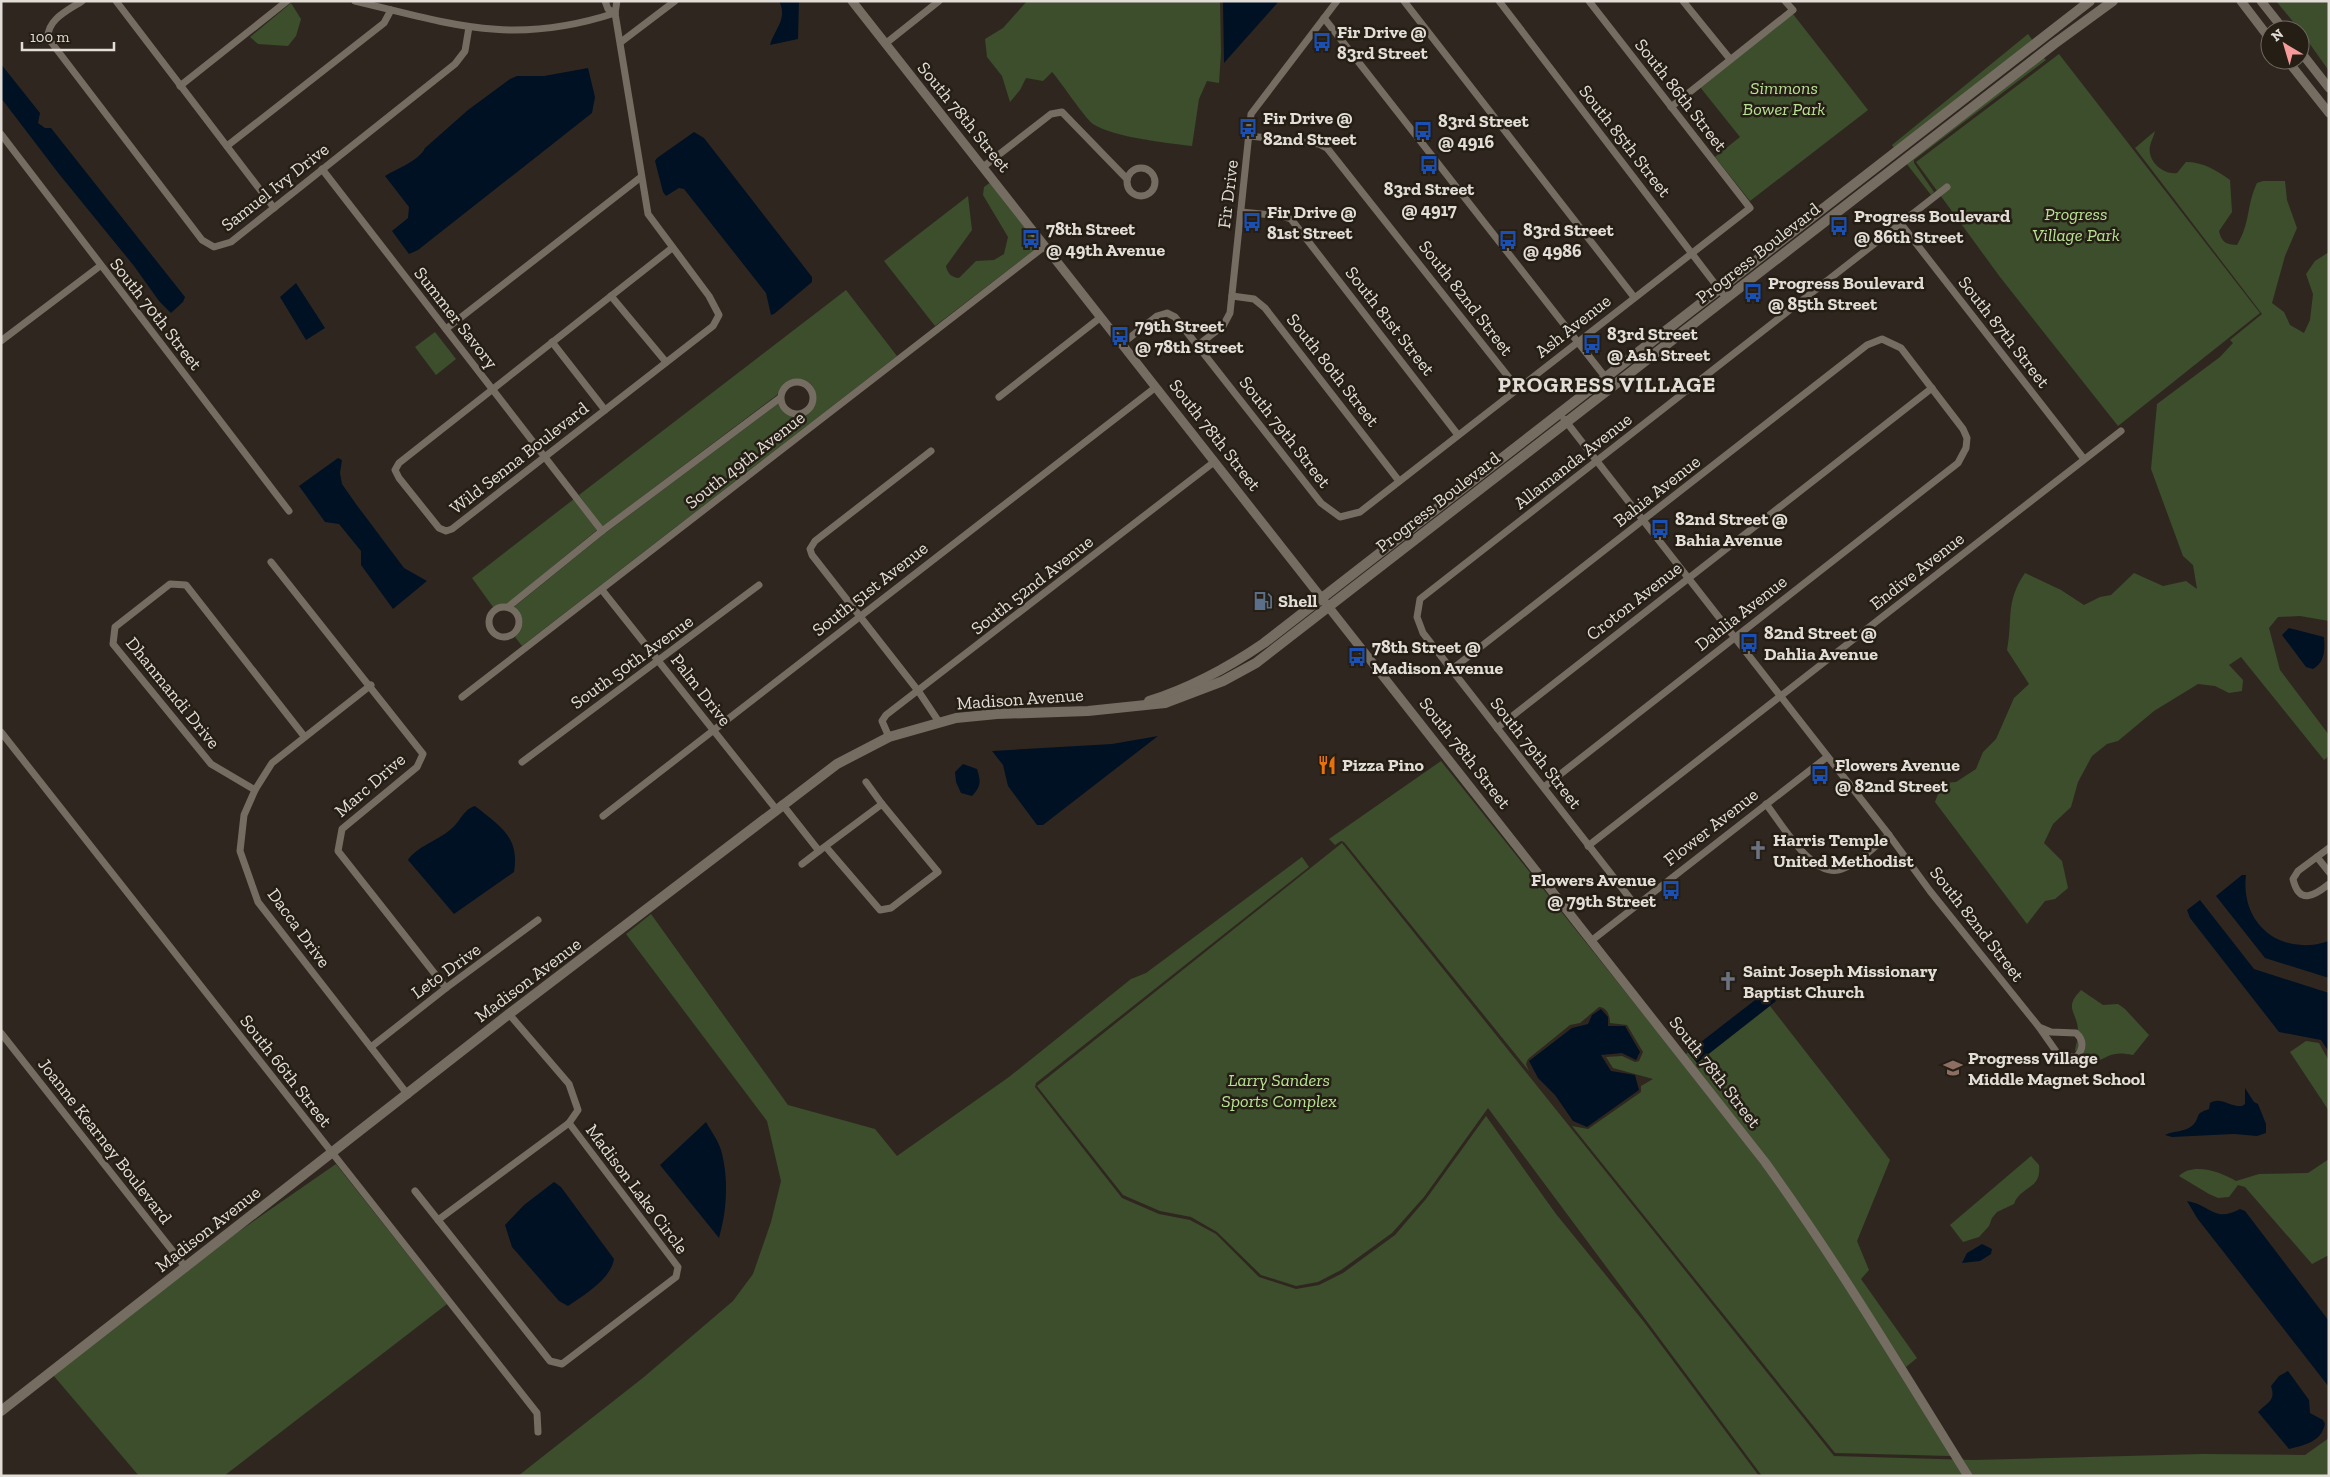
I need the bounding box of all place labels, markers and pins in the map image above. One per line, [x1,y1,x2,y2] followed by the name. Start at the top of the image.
[1337,21,1428,64] place label: Fir Drive @ 83rd Street
[1311,31,1333,53] bus stop icon: Fir Drive @ 83rd Street
[1263,107,1357,150] place label: Fir Drive @ 82nd Street
[1438,110,1529,153] place label: 83rd Street @ 4916
[1237,117,1259,139] bus stop icon: Fir Drive @ 82nd Street
[1412,120,1434,142] bus stop icon: 83rd Street @ 4916
[1418,154,1440,176] bus stop icon: 83rd Street @ 4917
[1384,178,1475,221] place label: 83rd Street @ 4917
[1267,201,1357,244] place label: Fir Drive @ 81st Street
[1854,205,2011,248] place label: Progress Boulevard @ 86th Street
[1241,211,1263,233] bus stop icon: Fir Drive @ 81st Street
[1828,215,1850,237] bus stop icon: Progress Boulevard @ 86th Street
[1046,218,1165,261] place label: 78th Street @ 49th Avenue
[1523,219,1614,262] place label: 83rd Street @ 4986
[1020,228,1042,250] bus stop icon: 78th Street @ 49th Avenue
[1497,229,1519,251] bus stop icon: 83rd Street @ 4986
[1768,272,1925,315] place label: Progress Boulevard @ 85th Street
[1742,282,1764,304] bus stop icon: Progress Boulevard @ 85th Street
[1135,315,1245,358] place label: 79th Street @ 78th Street
[1607,323,1711,366] place label: 83rd Street @ Ash Street
[1109,325,1131,347] bus stop icon: 79th Street @ 78th Street
[1581,333,1603,355] bus stop icon: 83rd Street @ Ash Street
[1675,508,1788,551] place label: 82nd Street @ Bahia Avenue
[1649,518,1671,540] bus stop icon: 82nd Street @ Bahia Avenue
[1252,590,1274,612] fuel station icon: Shell
[1278,590,1317,612] place label: Shell
[1764,622,1878,665] place label: 82nd Street @ Dahlia Avenue
[1738,632,1760,654] bus stop icon: 82nd Street @ Dahlia Avenue
[1372,636,1504,679] place label: 78th Street @ Madison Avenue
[1346,646,1368,668] bus stop icon: 78th Street @ Madison Avenue
[1316,754,1338,776] restaurant icon: Pizza Pino
[1342,754,1425,776] place label: Pizza Pino
[1835,754,1960,797] place label: Flowers Avenue @ 82nd Street
[1809,764,1831,786] bus stop icon: Flowers Avenue @ 82nd Street
[1773,829,1914,872] place label: Harris Temple United Methodist
[1747,839,1769,861] church icon: Harris Temple United Methodist
[1531,869,1657,912] place label: Flowers Avenue @ 79th Street
[1660,879,1682,901] bus stop icon: Flowers Avenue @ 79th Street
[1743,960,1938,1003] place label: Saint Joseph Missionary Baptist Church
[1717,970,1739,992] church icon: Saint Joseph Missionary Baptist Church
[1968,1047,2145,1090] place label: Progress Village Middle Magnet School
[1942,1057,1964,1079] school or university icon: Progress Village Middle Magnet School

